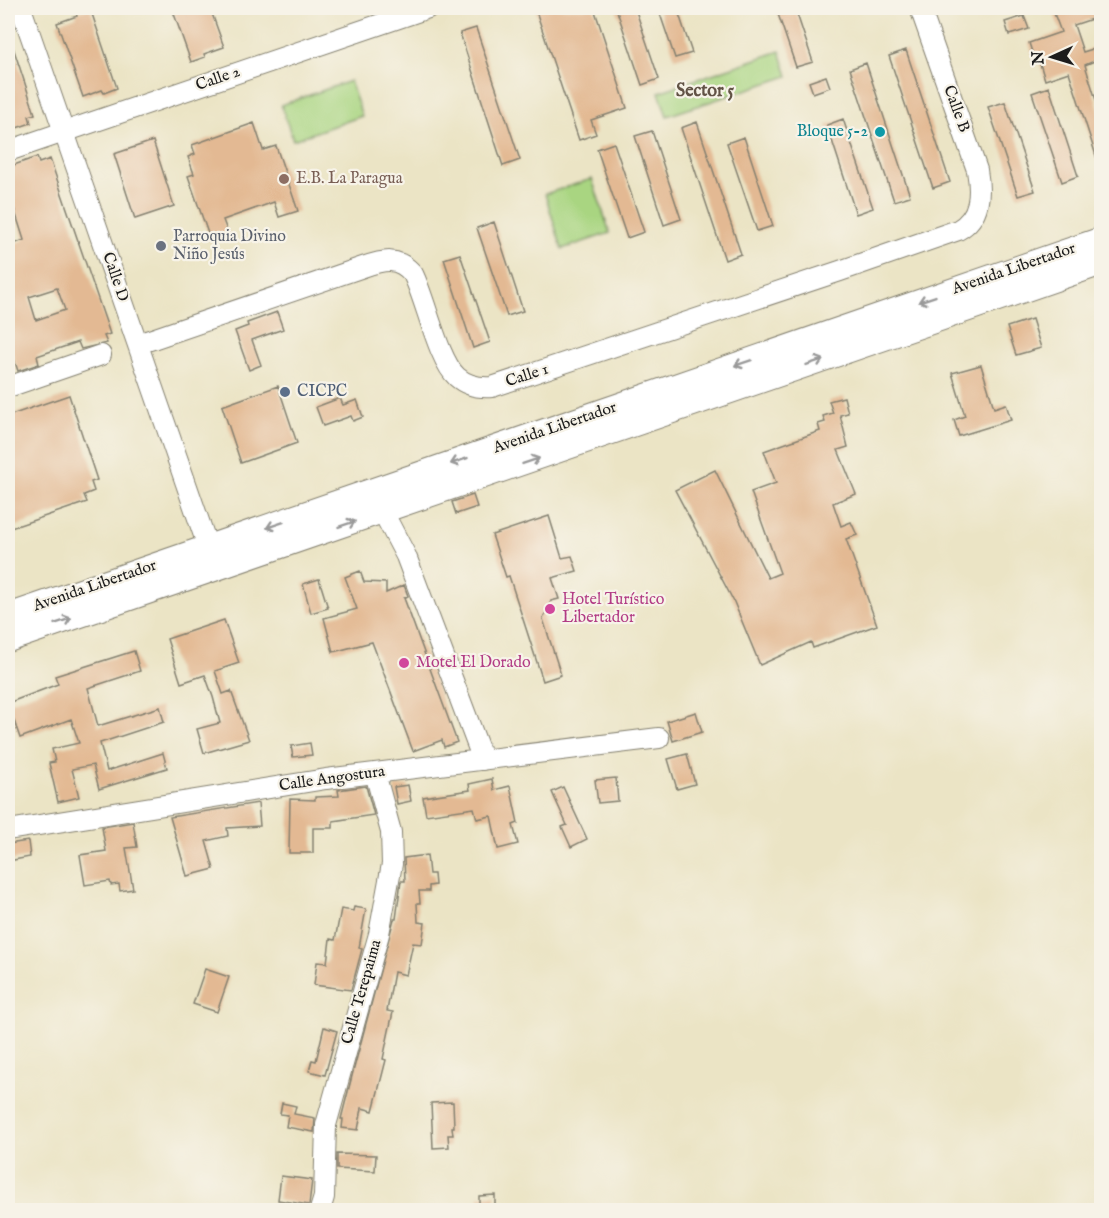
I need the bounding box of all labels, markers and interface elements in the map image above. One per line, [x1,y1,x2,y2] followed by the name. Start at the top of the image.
[1022,27,1082,87] north arrow
[1029,50,1050,67] text: N
[193,62,243,96] street label: Calle 2
[676,80,734,103] district label: Sector 5
[938,83,974,135] street label: Calle B
[797,122,868,142] place label: Bloque 5-2
[873,125,887,139] marker: Bloque 5-2
[296,169,403,189] place label: E.B. La Paragua
[277,172,291,186] marker: E.B. La Paragua
[173,227,286,265] place label: Parroquia Divino Niño Jesús
[949,238,1078,300] street label: Avenida Libertador
[154,239,168,253] marker: Parroquia Divino Niño Jesús
[97,250,133,304] street label: Calle D
[918,294,937,305] one-way arrow
[805,356,824,367] one-way arrow
[734,359,753,370] one-way arrow
[503,360,551,392] street label: Calle 1
[297,382,347,402] place label: CICPC
[278,385,292,399] marker: CICPC
[490,397,619,459] street label: Avenida Libertador
[521,454,540,465] one-way arrow
[451,457,469,468] one-way arrow
[337,518,356,529] one-way arrow
[266,520,285,531] one-way arrow
[30,555,159,617] street label: Avenida Libertador
[562,590,665,628] place label: Hotel Turístico Libertador
[543,602,557,616] marker: Hotel Turístico Libertador
[53,615,72,626] one-way arrow
[416,653,531,673] place label: Motel El Dorado
[397,656,411,670] marker: Motel El Dorado
[278,762,386,796] street label: Calle Angostura
[338,937,386,1047] street label: Calle Terepaima

